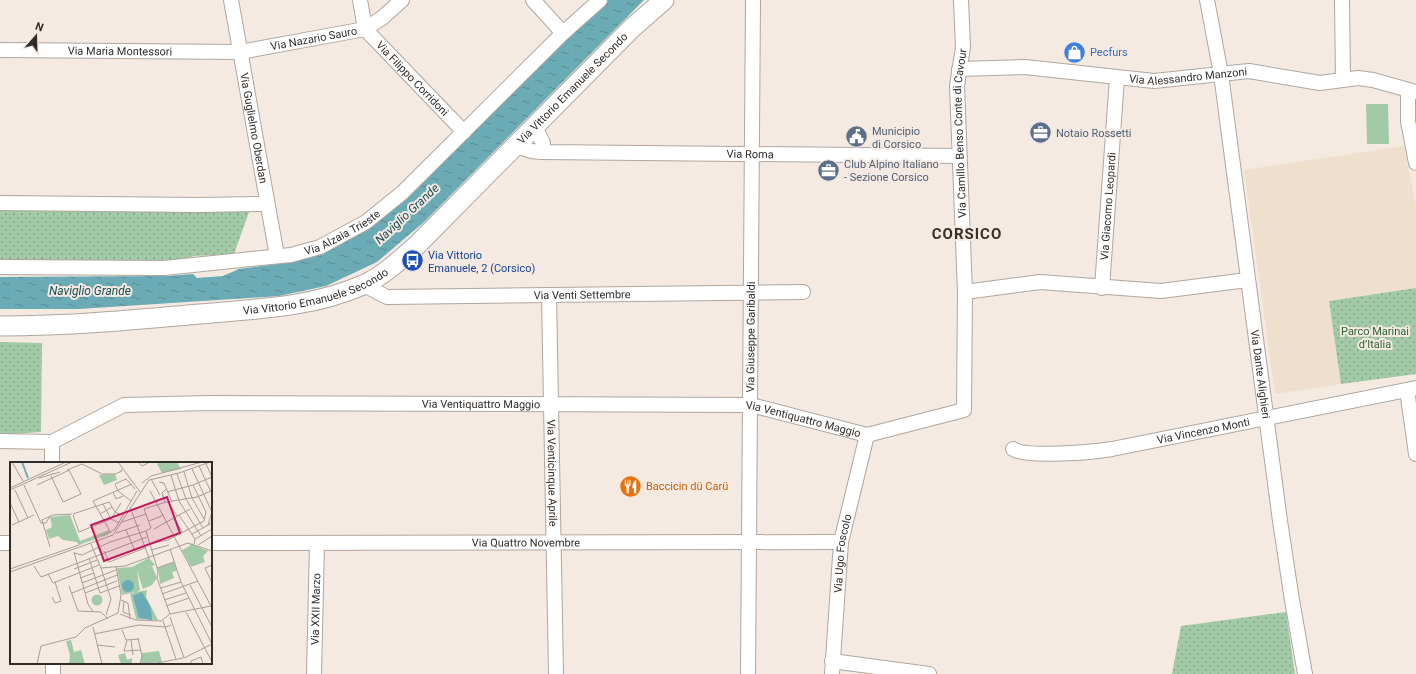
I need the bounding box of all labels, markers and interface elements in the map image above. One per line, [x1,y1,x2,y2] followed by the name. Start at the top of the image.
[16,16,56,56] north arrow
[33,20,45,35] text: N
[269,24,358,53] street label: Via Nazario Sauro
[515,30,630,146] street label: Via Vittorio Emanuele Secondo
[374,38,451,119] street label: Via Filippo Corridoni
[1062,39,1088,65] shop icon: Pecfurs
[68,44,172,58] street label: Via Maria Montessori
[1090,46,1128,59] place label: Pecfurs
[950,48,969,218] street label: Via Camillo Benso Conte di Cavour
[1128,65,1248,88] street label: Via Alessandro Manzoni
[238,72,270,184] street label: Via Guglielmo Oberdan
[1027,120,1053,146] office icon: Notaio Rossetti
[844,124,870,150] public building icon: Municipio di Corsico
[872,125,921,151] place label: Municipio di Corsico
[1056,127,1132,140] place label: Notaio Rossetti
[727,147,774,161] street label: Via Roma
[1098,152,1118,261] street label: Via Giacomo Leopardi
[815,157,841,183] office icon: Club Alpino Italiano - Sezione Corsico
[844,158,939,184] place label: Club Alpino Italiano - Sezione Corsico
[372,181,442,247] water label: Naviglio Grande
[303,207,383,258] street label: Via Alzaia Trieste
[932,225,1002,243] district label: CORSICO
[400,248,426,274] bus stop icon: Via Vittorio Emanuele, 2 (Corsico)
[428,249,535,275] place label: Via Vittorio Emanuele, 2 (Corsico)
[242,265,391,317] street label: Via Vittorio Emanuele Secondo
[744,282,757,392] street label: Via Giuseppe Garibaldi
[49,284,131,298] water label: Naviglio Grande
[534,288,631,302] street label: Via Venti Settembre
[1341,325,1409,351] park label: Parco Marinai d’Italia
[1248,329,1273,419] street label: Via Dante Alighieri
[422,397,540,411] street label: Via Ventiquattro Maggio
[746,398,862,440] street label: Via Ventiquattro Maggio
[1156,415,1251,446] street label: Via Vincenzo Monti
[545,419,560,527] street label: Via Venticinque Aprile
[10,462,212,664] inset map
[617,473,643,499] restaurant icon: Baccicin dü Carü
[646,480,728,493] place label: Baccicin dü Carü
[831,513,854,593] street label: Via Ugo Foscolo
[472,536,580,549] street label: Via Quattro Novembre
[308,573,323,645] street label: Via XXII Marzo

